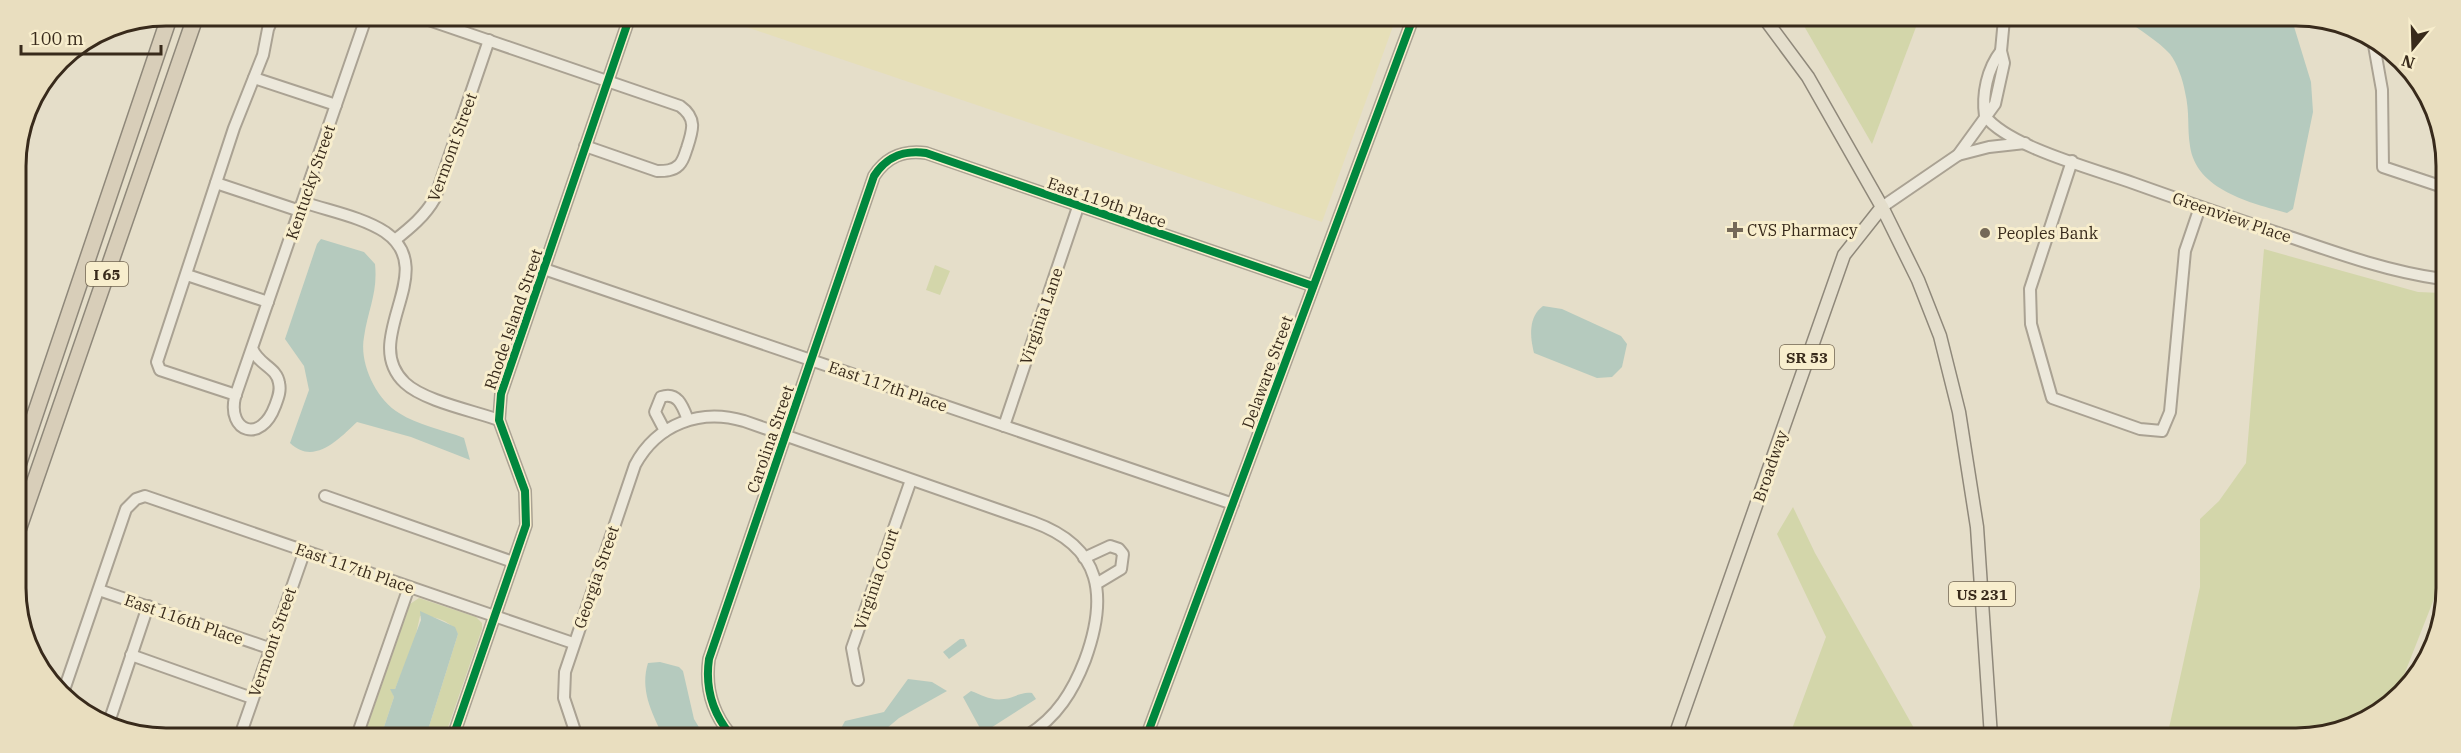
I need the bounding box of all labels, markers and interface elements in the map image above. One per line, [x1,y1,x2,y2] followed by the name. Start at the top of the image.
[21,18,160,56] scale bar
[2383,18,2443,78] north arrow
[30,27,84,50] text: 100 m
[2399,51,2417,74] text: N
[423,90,481,204] street label: Vermont Street
[281,122,339,242] street label: Kentucky Street
[1045,172,1169,232] street label: East 119th Place
[2170,187,2294,247] street label: Greenview Place
[1747,220,1858,240] place label: CVS Pharmacy
[1728,223,1742,237] marker: CVS Pharmacy
[1997,223,2099,243] place label: Peoples Bank
[1978,226,1992,240] marker: Peoples Bank
[480,246,547,392] street label: Rhode Island Street
[86,262,128,286] road number: I 65
[1015,265,1067,367] street label: Virginia Lane
[1237,313,1297,431] street label: Delaware Street
[1780,345,1834,369] road number: SR 53
[826,356,950,416] street label: East 117th Place
[742,382,798,495] street label: Carolina Street
[1748,427,1792,505] street label: Broadway
[569,523,623,631] street label: Georgia Street
[849,525,903,632] street label: Virginia Court
[293,538,417,598] street label: East 117th Place
[1949,582,2015,606] road number: US 231
[244,584,300,699] street label: Vermont Street
[122,589,246,649] street label: East 116th Place

